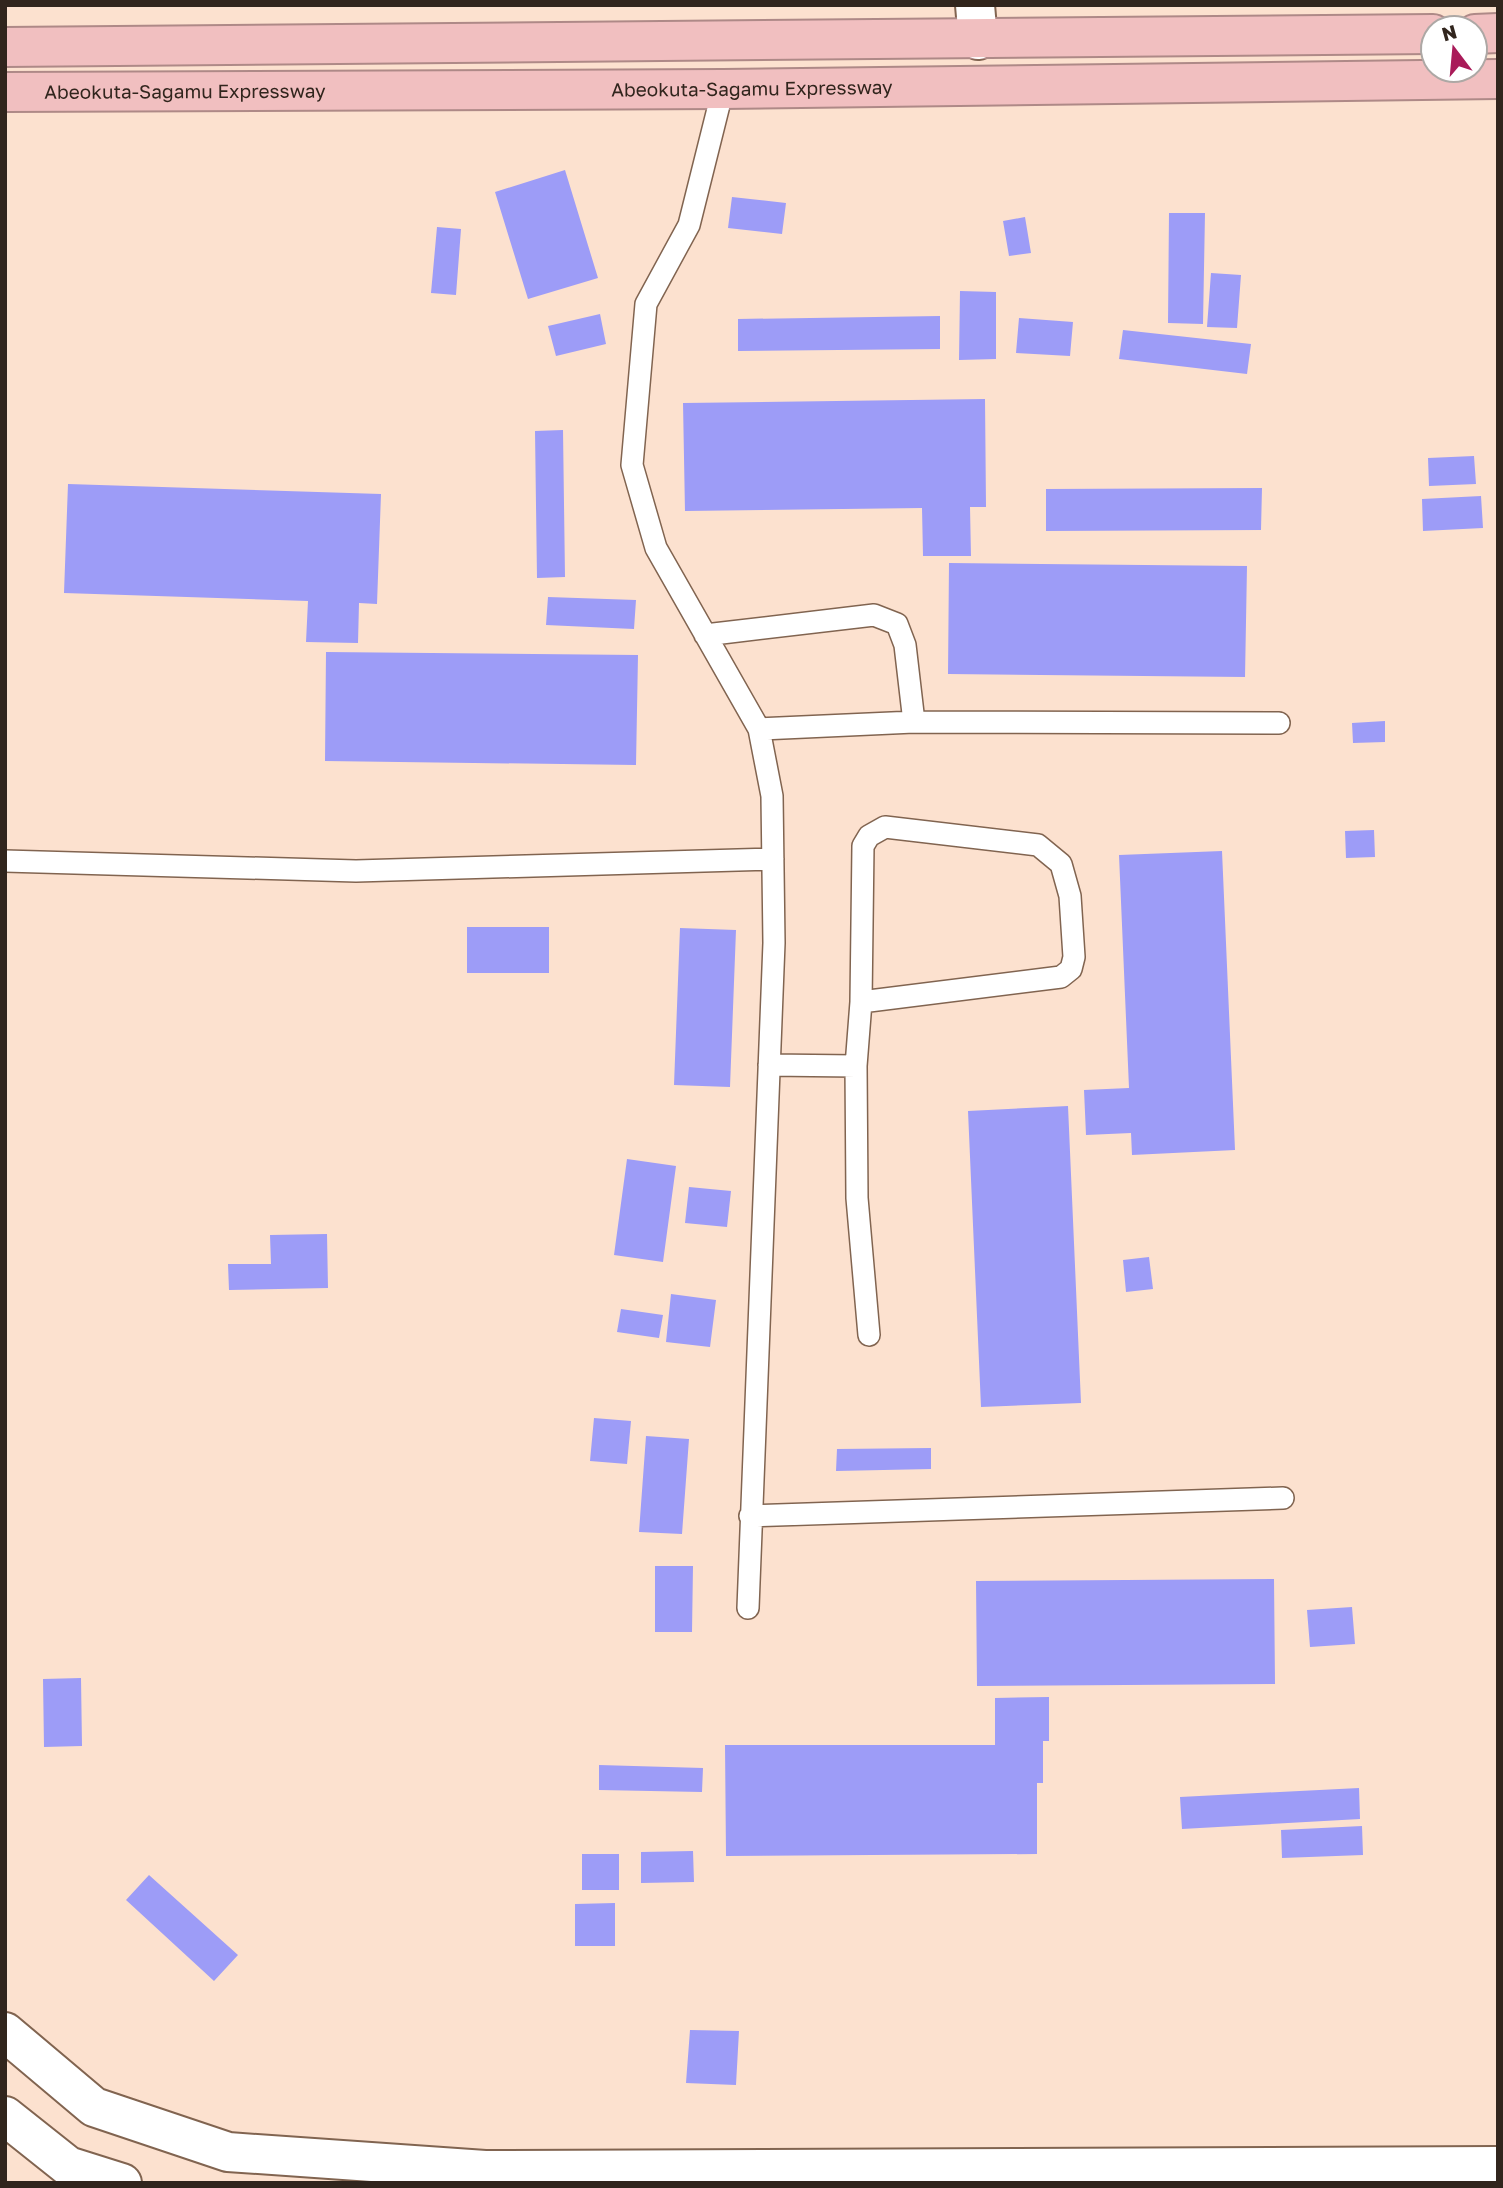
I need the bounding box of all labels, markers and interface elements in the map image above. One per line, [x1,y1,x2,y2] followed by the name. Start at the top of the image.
[1419,14,1489,84] north arrow
[1439,19,1459,45] text: N
[611,75,893,100] street label: Abeokuta-Sagamu Expressway
[44,79,326,103] street label: Abeokuta-Sagamu Expressway

